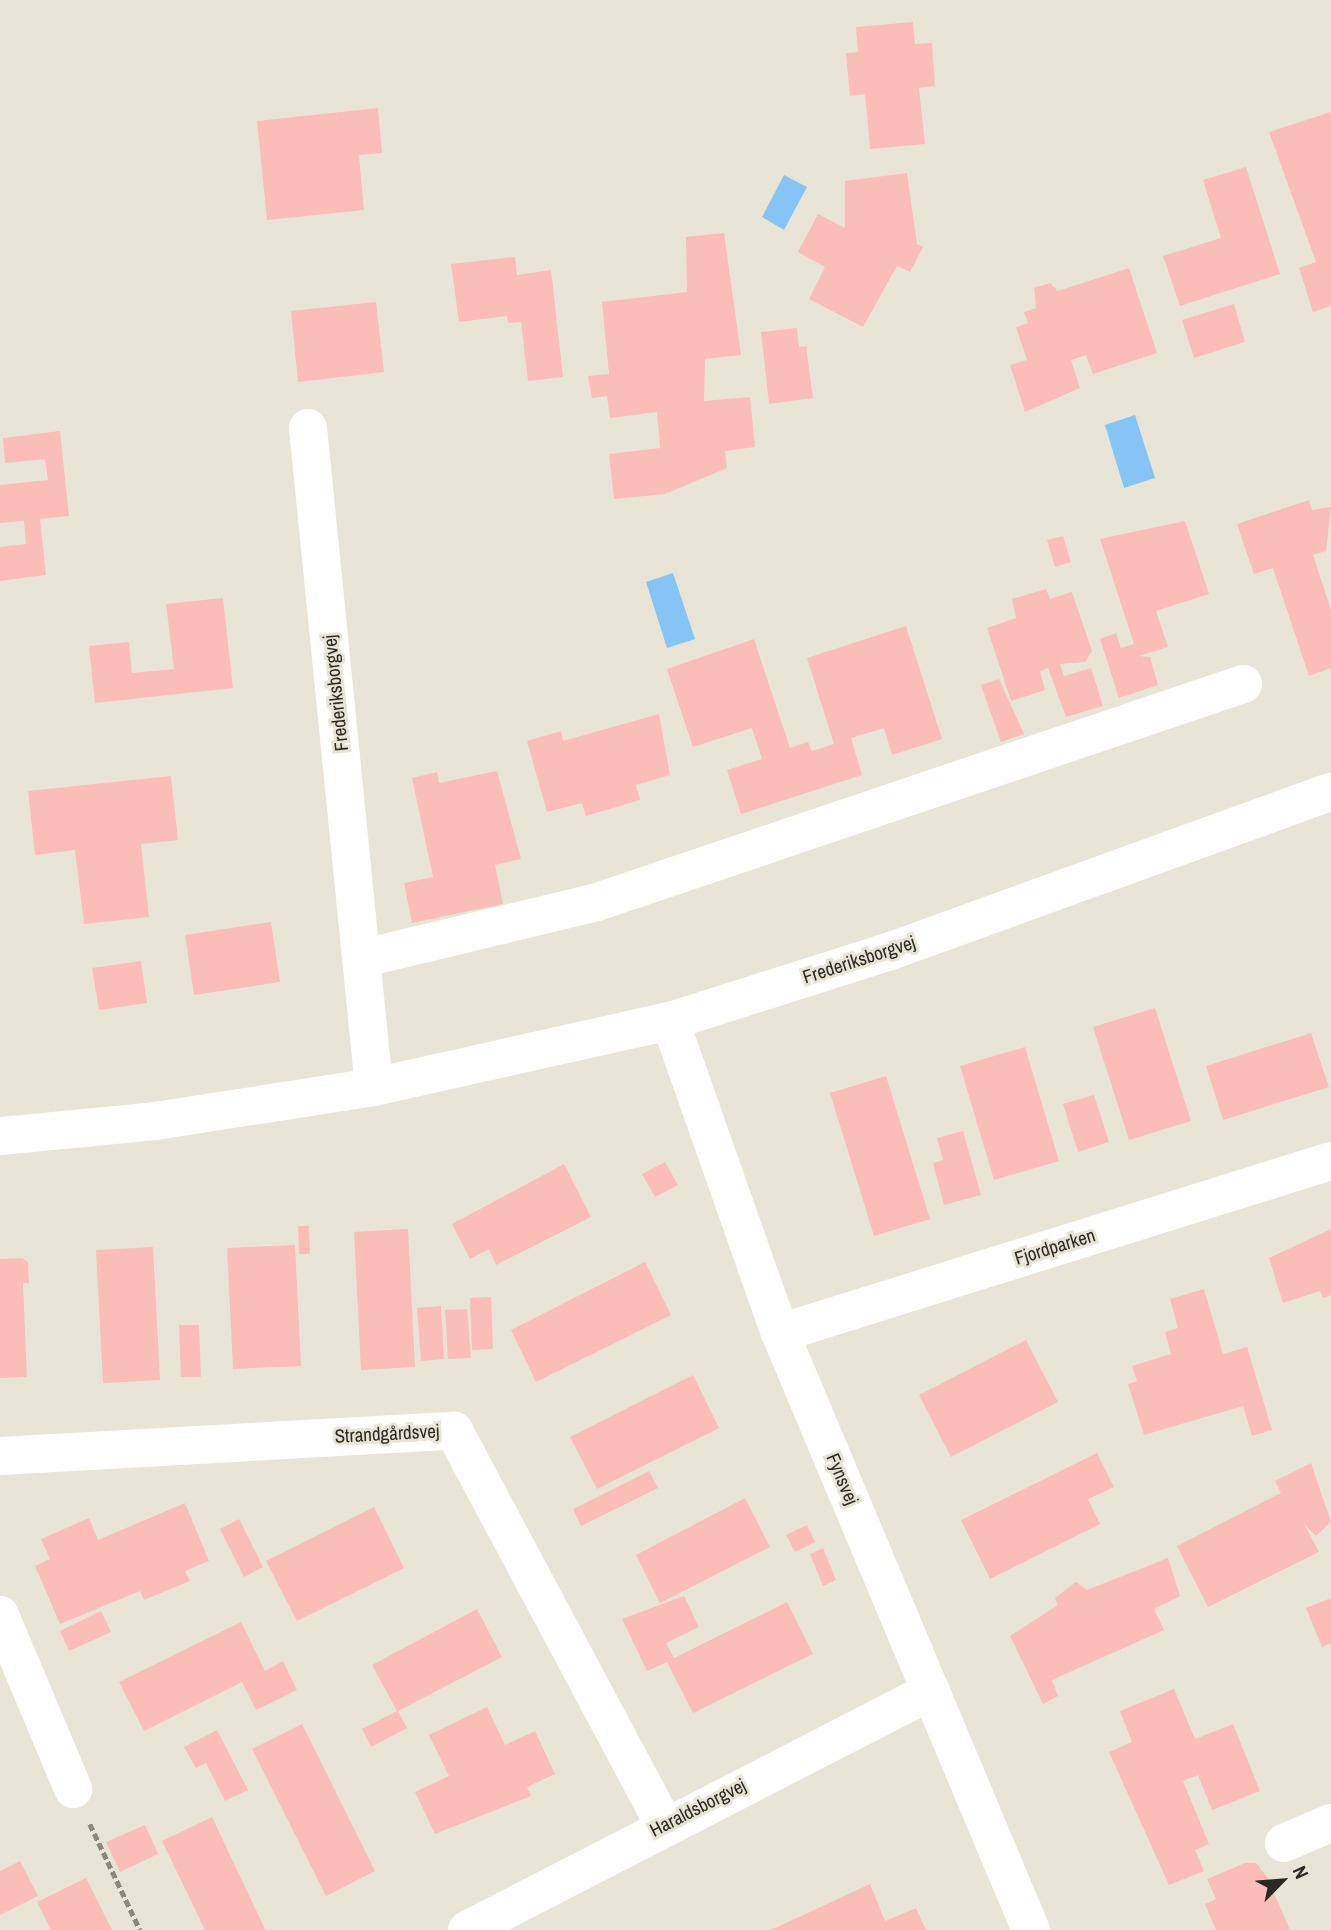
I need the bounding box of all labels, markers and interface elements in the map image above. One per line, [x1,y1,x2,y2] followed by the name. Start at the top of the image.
[319,634,353,752] street label: Frederiksborgvej
[800,931,918,989] street label: Frederiksborgvej
[1012,1224,1098,1270] street label: Fjordparken
[334,1420,440,1448] street label: Strandgårdsvej
[821,1450,863,1508] street label: Fynsvej
[646,1774,750,1842] street label: Haraldsborgvej
[1247,1846,1317,1916] north arrow
[1287,1862,1315,1883] text: N

